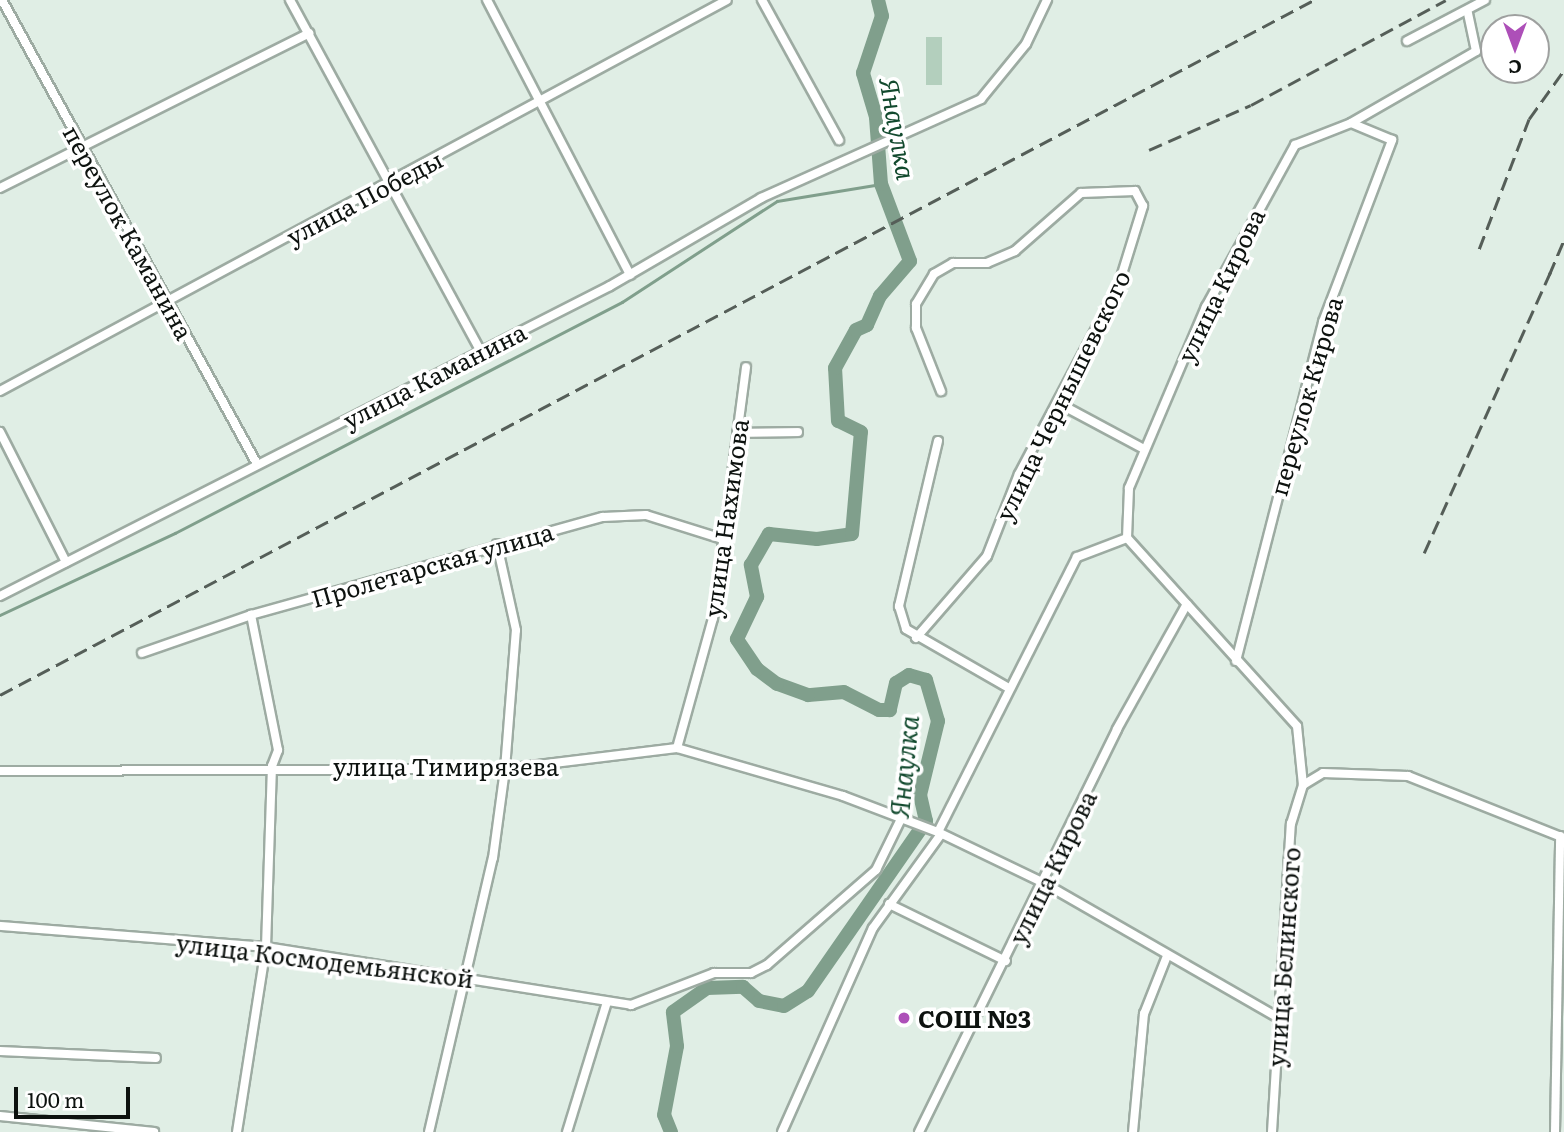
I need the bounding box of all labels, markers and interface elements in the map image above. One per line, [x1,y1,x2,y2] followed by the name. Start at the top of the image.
[1480,14,1550,84] north arrow
[1508,54,1522,82] text: С
[875,74,923,182] water label: Янаулка
[58,120,200,344] street label: переулок Каманина
[281,144,447,250] street label: улица Победы
[1170,203,1270,367] street label: улица Кирова
[989,265,1135,525] street label: улица Чернышевского
[1263,293,1347,499] street label: переулок Кирова
[337,316,531,434] street label: улица Каманина
[697,417,753,619] street label: улица Нахимова
[308,516,556,612] street label: Пролетарская улица
[882,714,924,820] water label: Янаулка
[333,752,559,780] street label: улица Тимирязева
[1002,785,1102,949] street label: улица Кирова
[1261,846,1305,1068] street label: улица Белинского
[175,927,475,993] street label: улица Космодемьянской
[918,1004,1031,1032] place label: СОШ №3
[896,1010,912,1026] marker: СОШ №3
[18,1072,133,1116] scale bar
[27,1083,84,1114] text: 100 m

